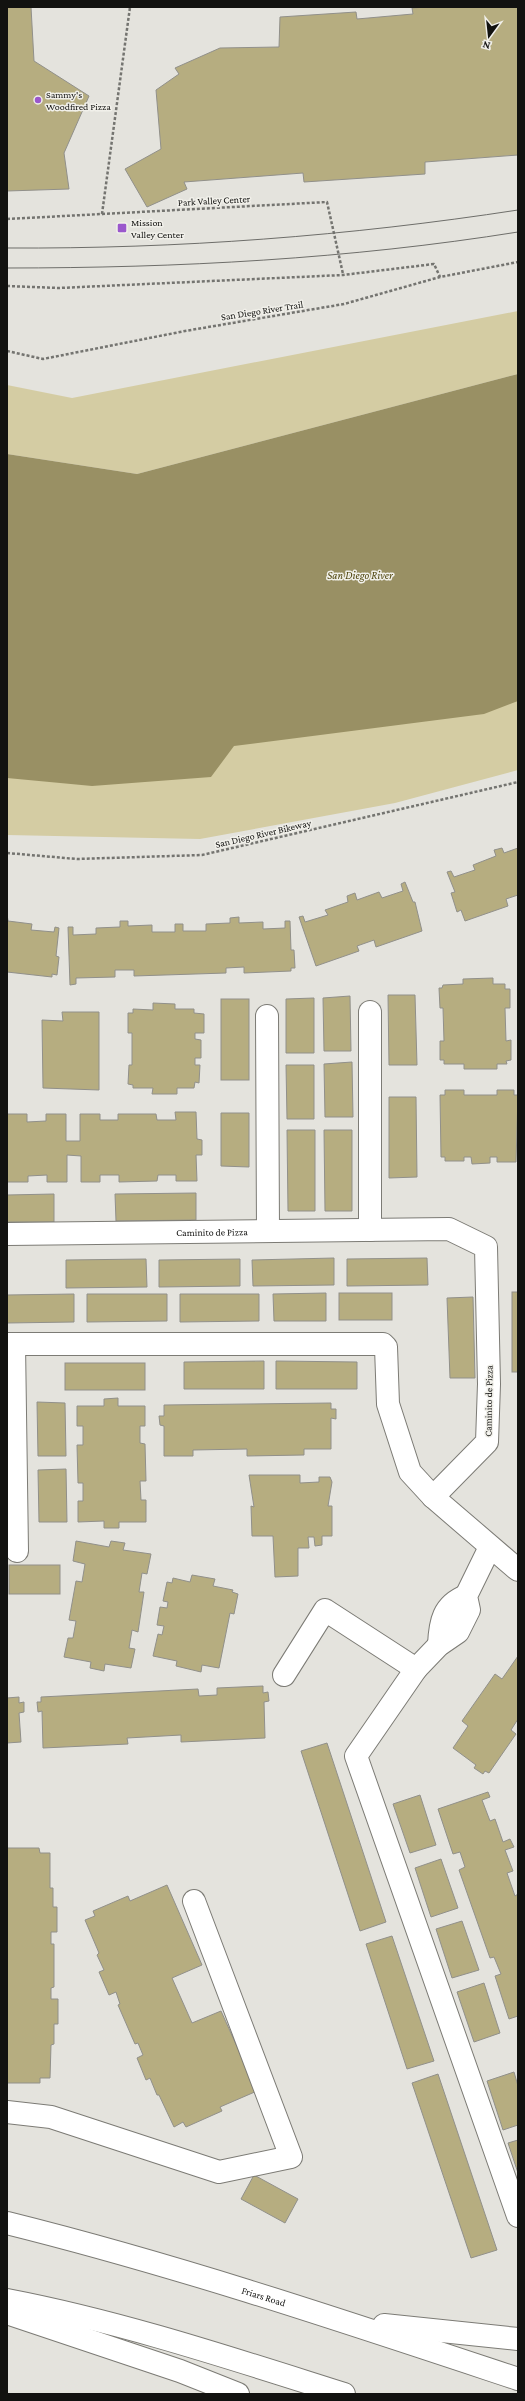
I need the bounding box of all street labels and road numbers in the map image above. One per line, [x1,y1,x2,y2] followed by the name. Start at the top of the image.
[178,193,251,208] street label: Park Valley Center
[220,299,304,322] street label: San Diego River Trail
[214,817,312,850] street label: San Diego River Bikeway
[176,1226,248,1238] street label: Caminito de Pizza
[482,1365,495,1437] street label: Caminito de Pizza
[240,2285,288,2309] street label: Friars Road

